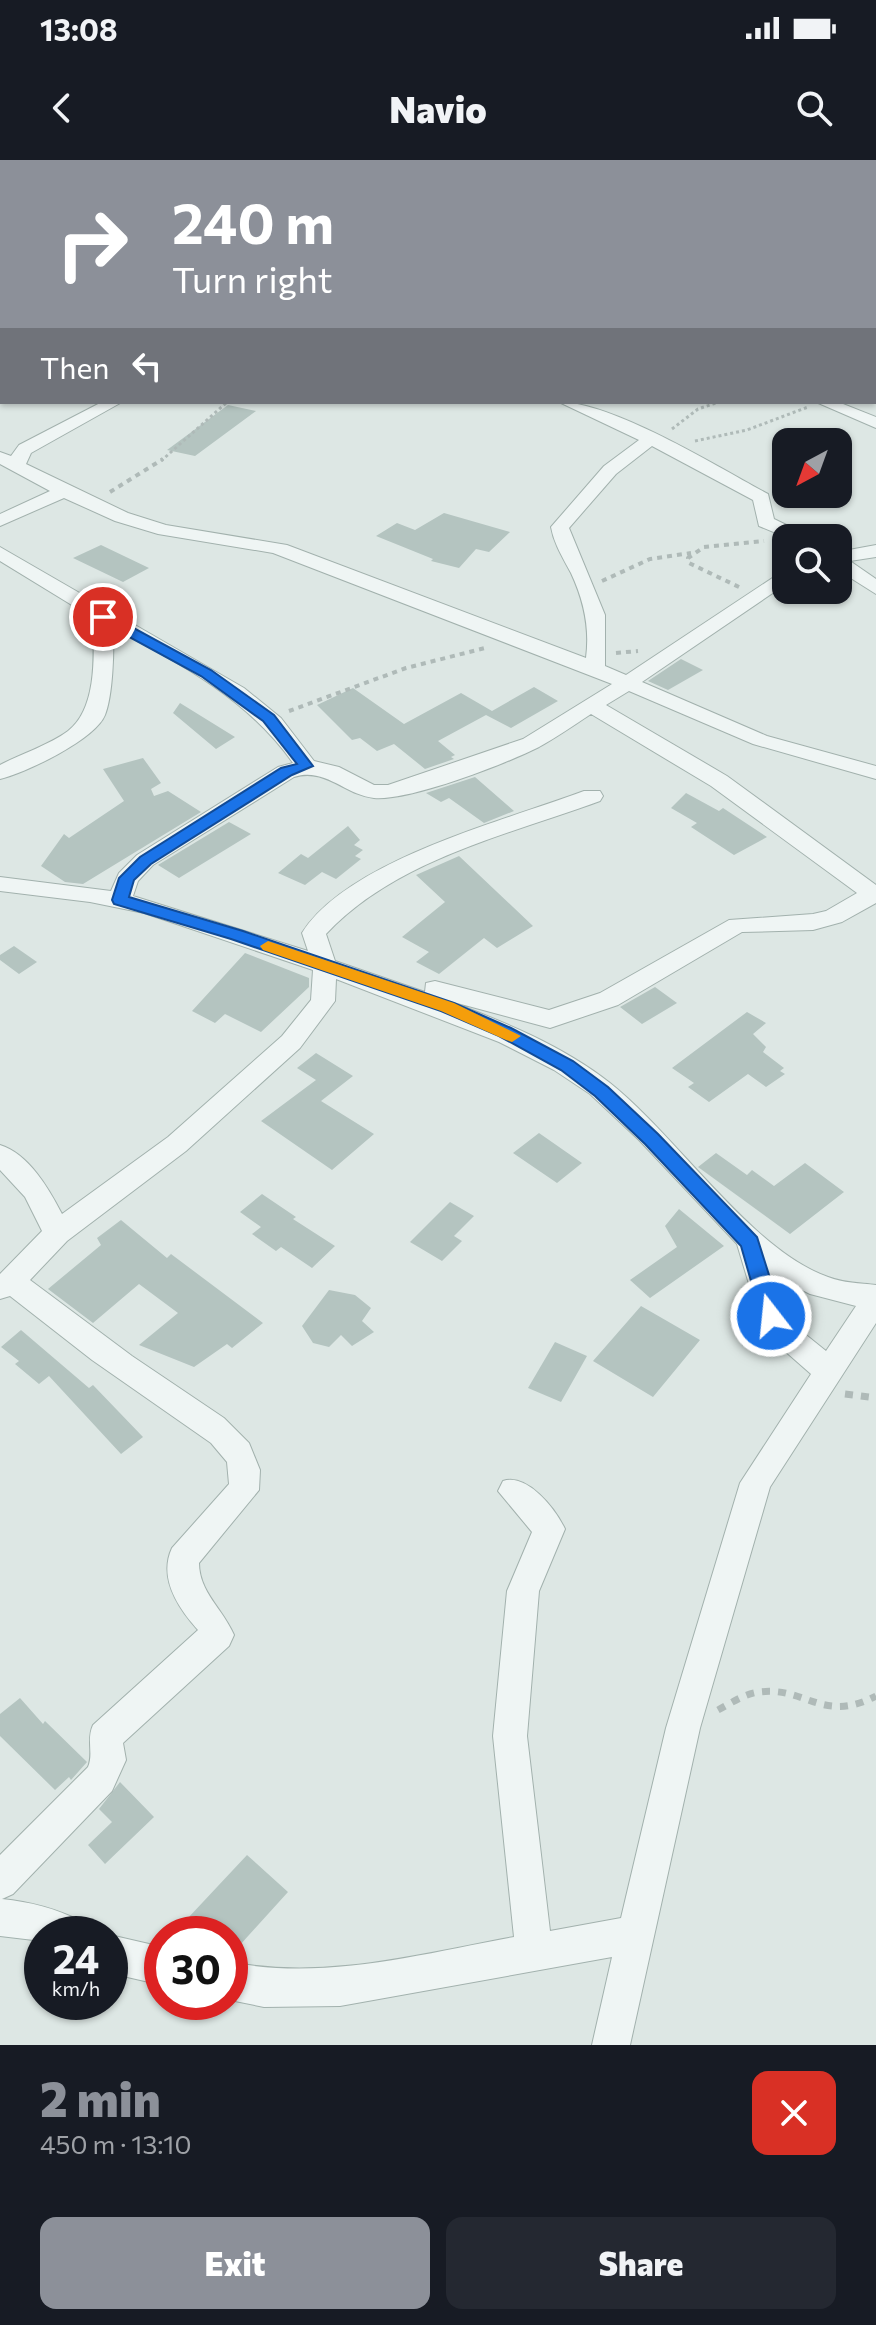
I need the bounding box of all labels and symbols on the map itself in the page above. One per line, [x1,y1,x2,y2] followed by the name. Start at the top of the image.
[772,428,852,508] north arrow
[69,583,137,651] pin
[729,1274,813,1358] position arrow
[144,1916,248,2020] speed limit sign: 30

